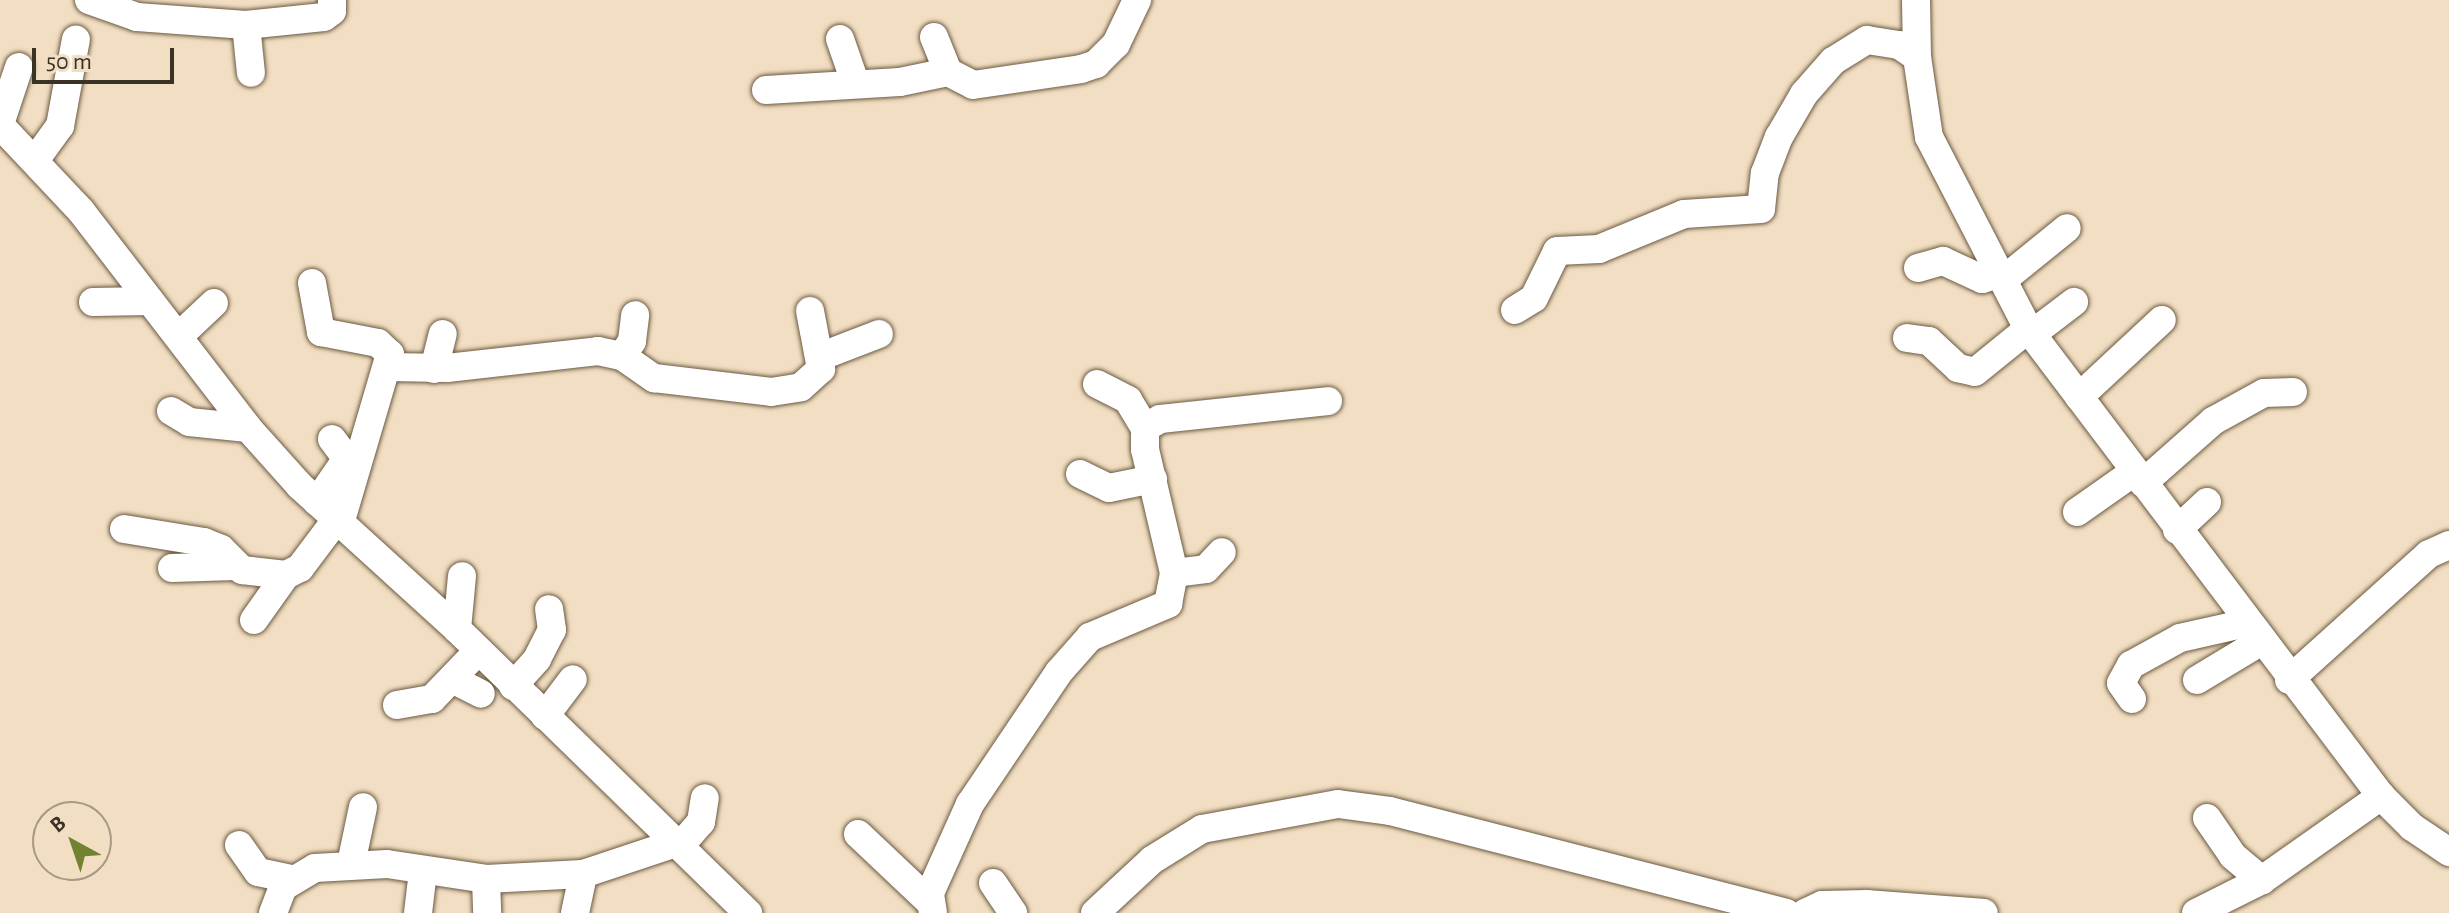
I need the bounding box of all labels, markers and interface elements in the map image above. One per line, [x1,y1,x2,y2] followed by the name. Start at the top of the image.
[36,32,178,82] scale bar
[46,50,92,74] text: 50 m
[32,801,112,881] north arrow
[46,812,70,837] text: B

